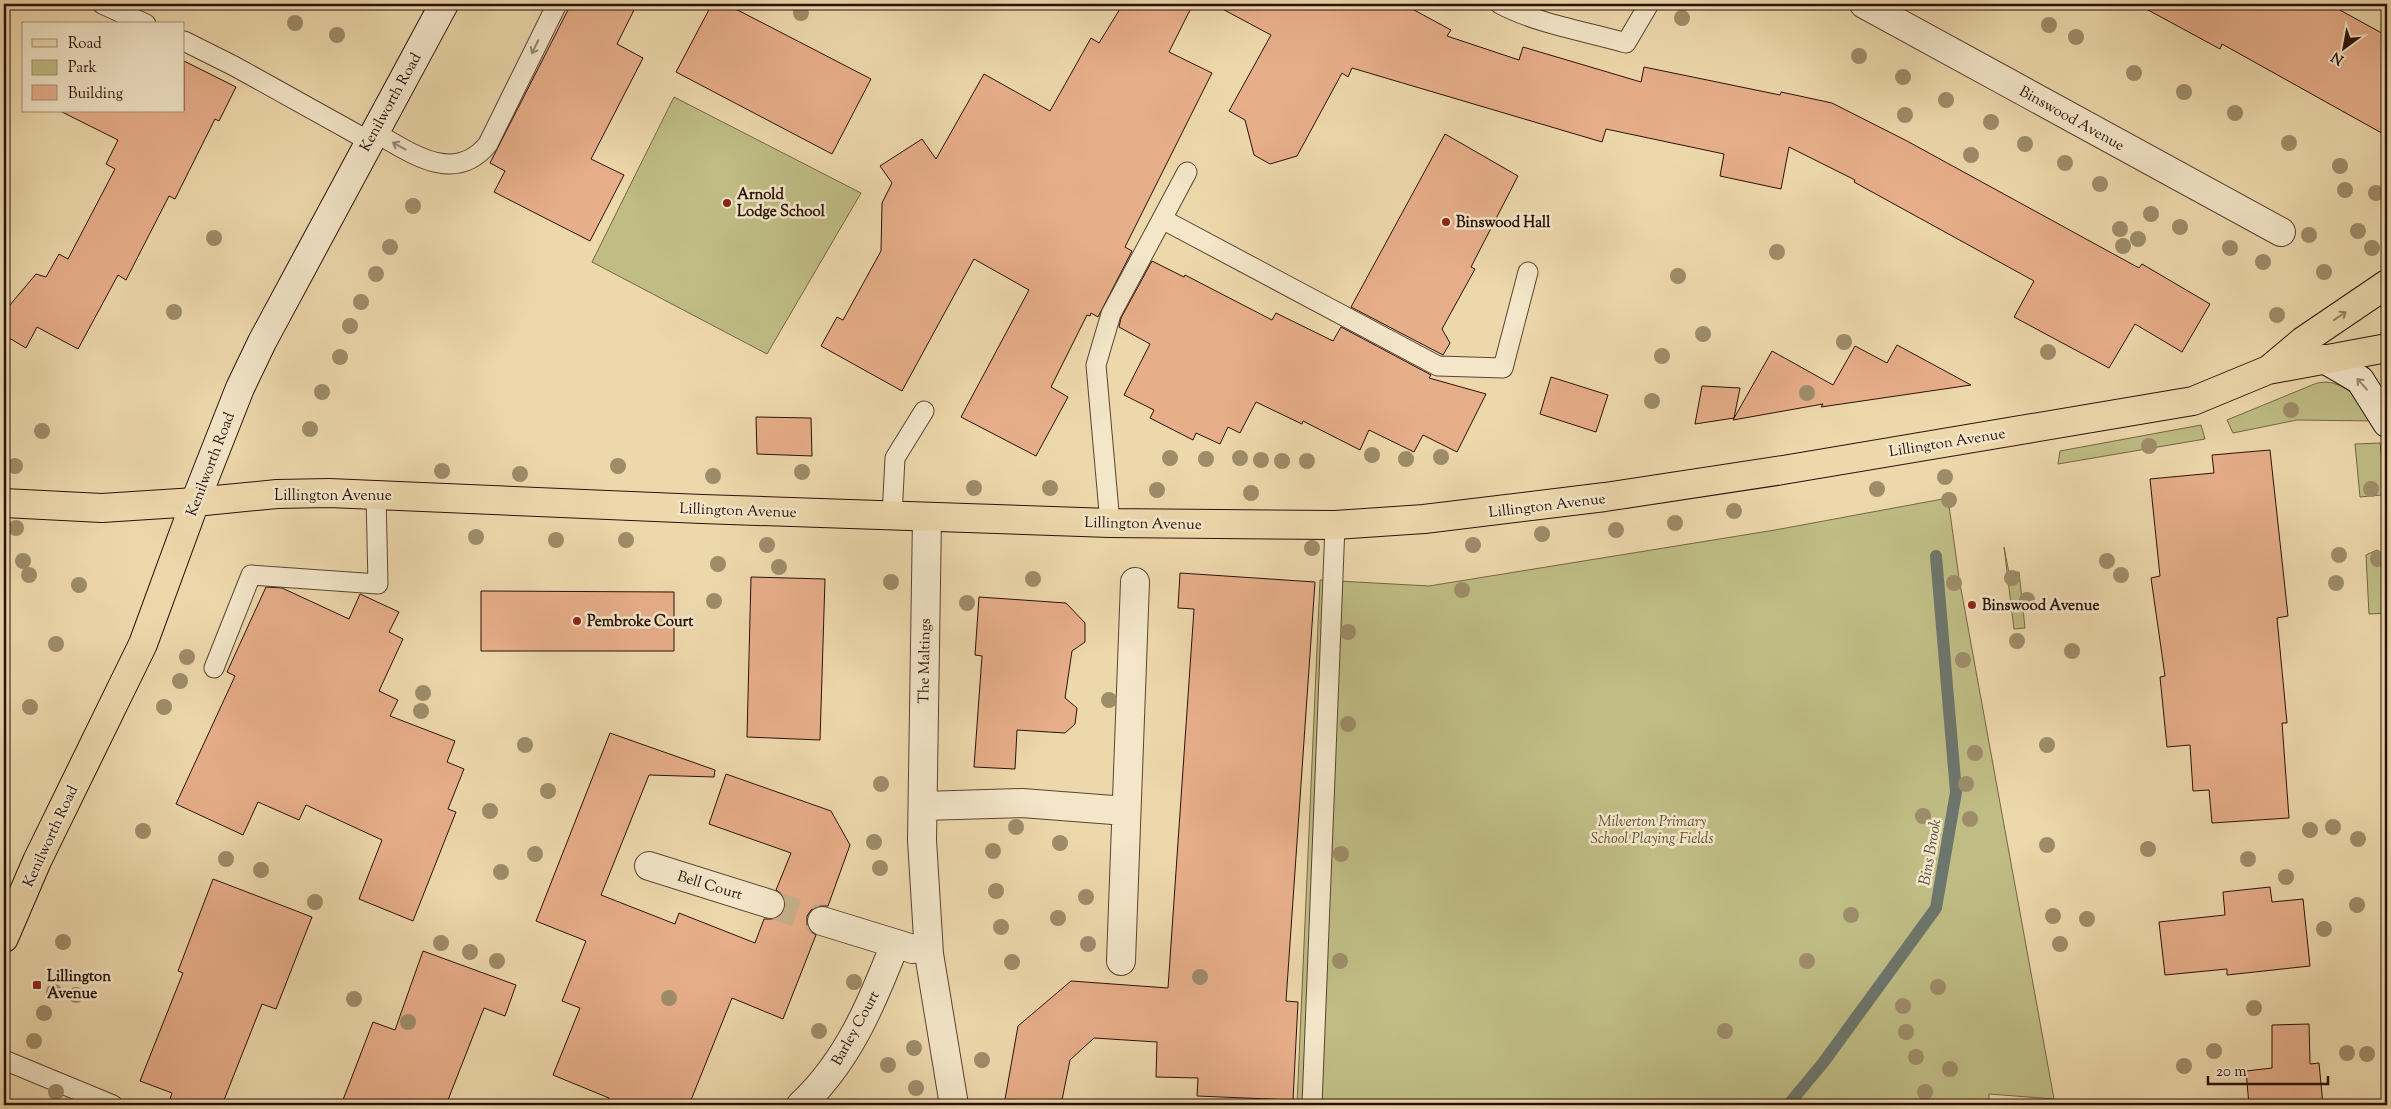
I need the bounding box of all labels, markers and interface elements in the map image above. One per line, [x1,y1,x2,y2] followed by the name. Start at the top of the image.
[22,22,185,112] legend
[2318,22,2368,72] north arrow
[68,34,102,55] text: Road
[530,40,540,55] one-way arrow
[2328,46,2348,69] text: N
[356,49,427,156] street label: Kenilworth Road
[68,58,97,79] text: Park
[2015,82,2128,157] street label: Binswood Avenue
[68,84,123,105] text: Building
[392,141,407,151] one-way arrow
[737,185,826,223] place label: Arnold Lodge School
[721,197,733,209] marker: Arnold Lodge School
[1456,213,1551,234] place label: Binswood Hall
[1440,216,1452,228] marker: Binswood Hall
[2333,311,2347,321] one-way arrow
[2357,378,2368,391] one-way arrow
[182,409,241,520] street label: Kenilworth Road
[1888,424,2007,463] street label: Lillington Avenue
[274,486,392,507] street label: Lillington Avenue
[1488,489,1607,524] street label: Lillington Avenue
[679,499,797,524] street label: Lillington Avenue
[1084,513,1202,536] street label: Lillington Avenue
[1982,596,2099,617] place label: Binswood Avenue
[1966,599,1978,611] marker: Binswood Avenue
[587,612,694,633] place label: Pembroke Court
[571,615,583,627] marker: Pembroke Court
[914,618,937,704] street label: The Maltings
[19,782,84,891] street label: Kenilworth Road
[1590,812,1714,850] park label: Milverton Primary School Playing Fields
[1914,818,1949,887] water label: Bins Brook
[674,867,745,906] street label: Bell Court
[47,967,111,1005] place label: Lillington Avenue
[31,979,43,991] marker: Lillington Avenue
[827,988,885,1070] street label: Barley Court
[2208,1054,2328,1086] scale bar
[2216,1062,2247,1083] text: 20 m

